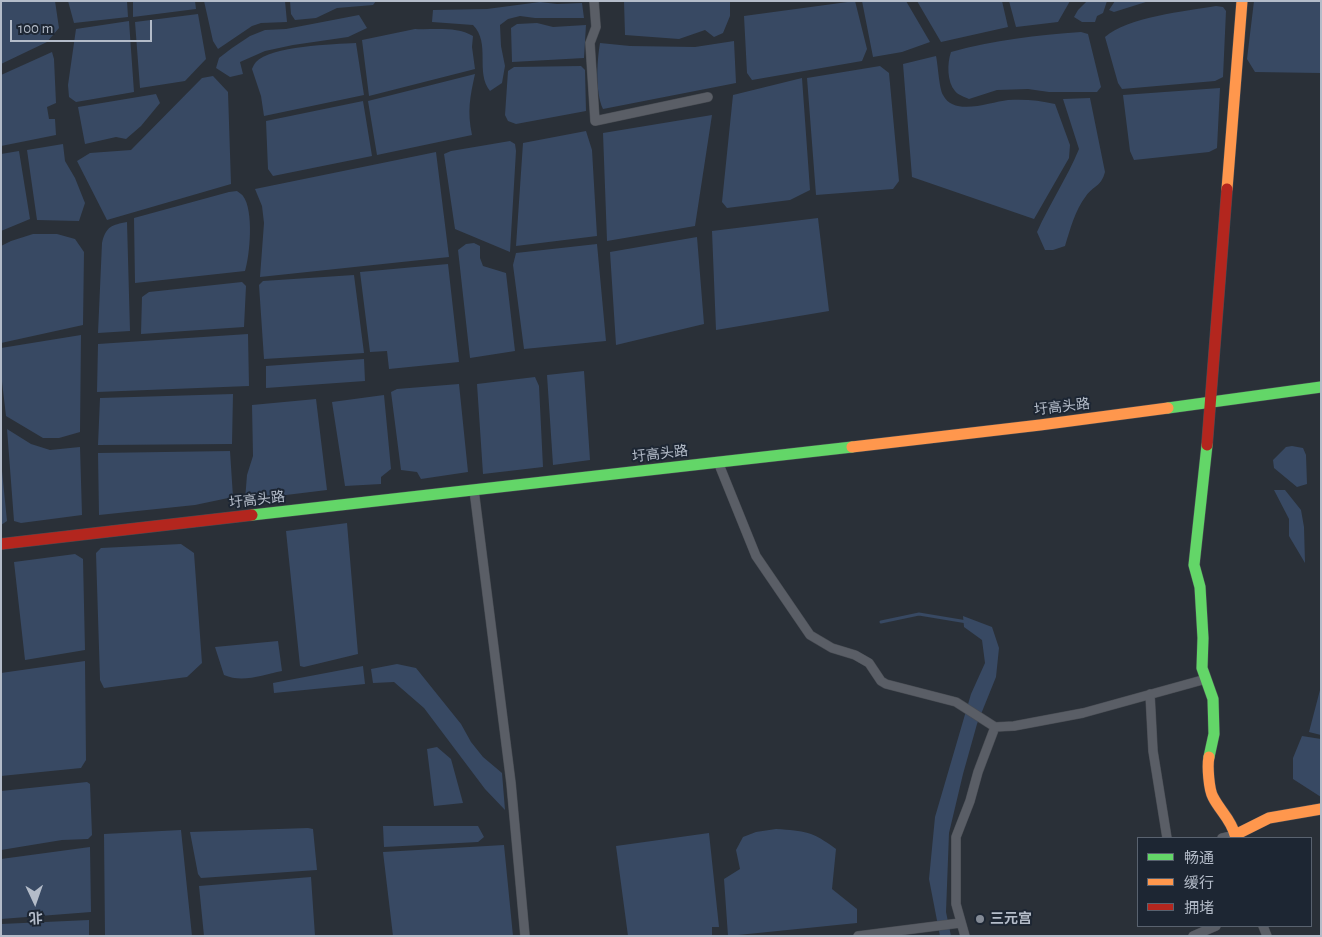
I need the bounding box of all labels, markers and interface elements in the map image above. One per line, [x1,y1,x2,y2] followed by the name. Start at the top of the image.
[12,10,155,42] scale bar
[18,21,53,36] text: 100 m
[1033,395,1091,419] street label: 圩高头路
[631,442,689,466] street label: 圩高头路
[228,488,286,512] street label: 圩高头路
[1137,837,1312,927] legend
[1184,851,1214,866] text: 畅通
[1184,876,1214,891] text: 缓行
[10,877,60,927] north arrow
[1184,901,1214,916] text: 拥堵
[28,910,43,924] text: 北
[990,911,1032,927] place label: 三元宫
[974,913,986,925] marker: 三元宫

